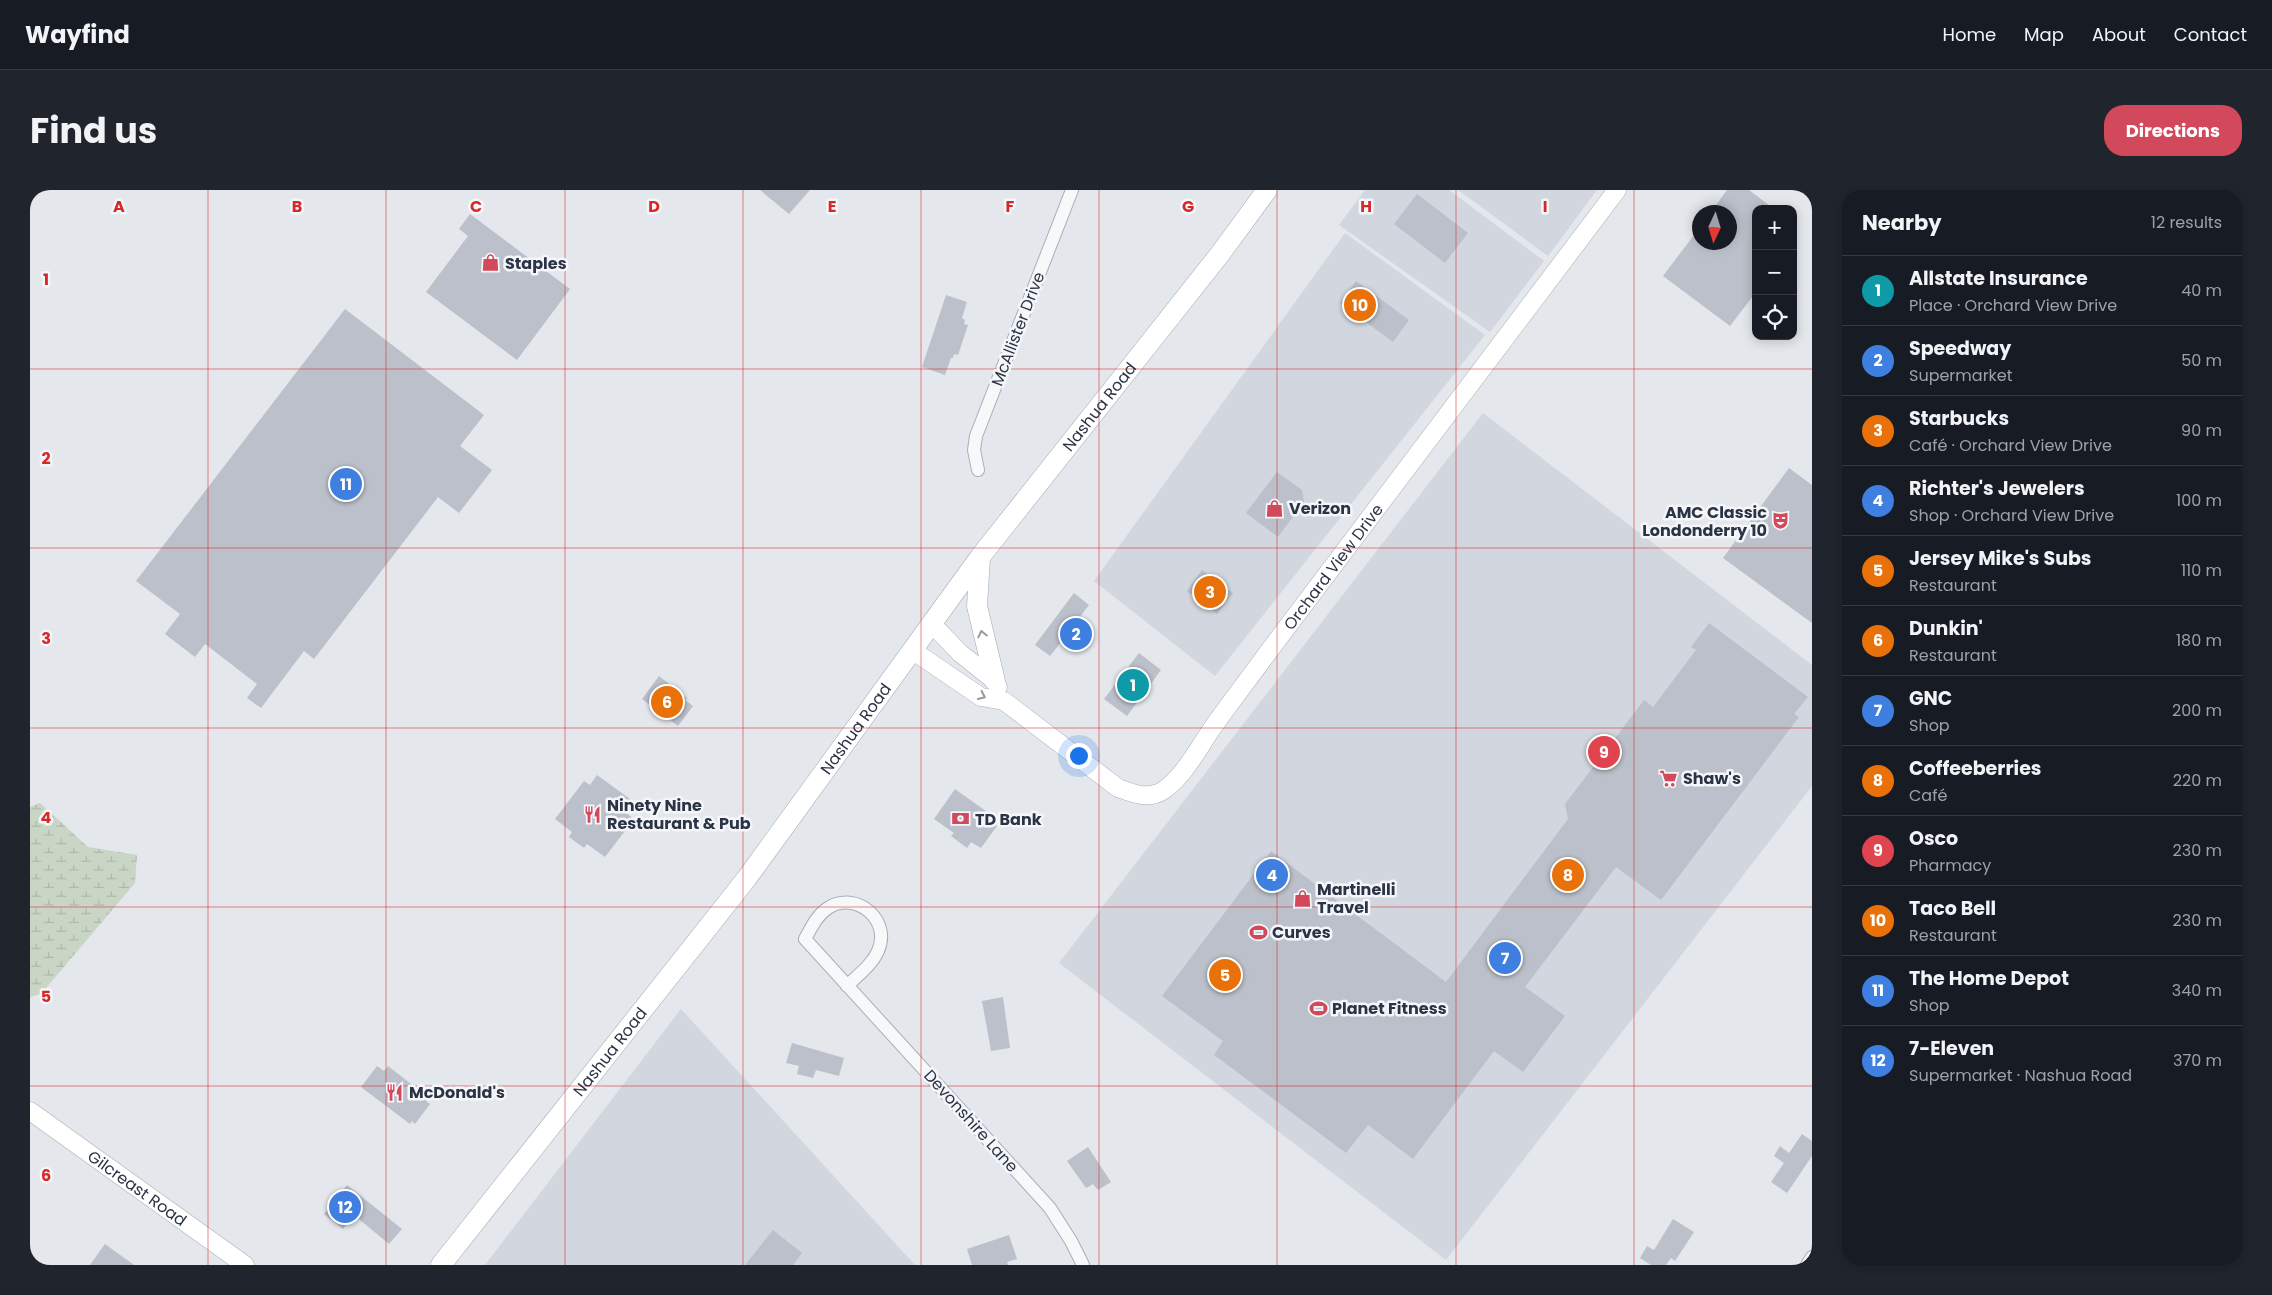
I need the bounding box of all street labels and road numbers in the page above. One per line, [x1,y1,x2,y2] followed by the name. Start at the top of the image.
[986,269,1050,389] street label: McAllister Drive
[1057,357,1142,456] street label: Nashua Road
[1278,499,1388,634] street label: Orchard View Drive
[815,678,896,779] street label: Nashua Road
[567,1002,652,1101] street label: Nashua Road
[919,1065,1024,1178] street label: Devonshire Lane
[83,1144,192,1231] street label: Gilcreast Road

